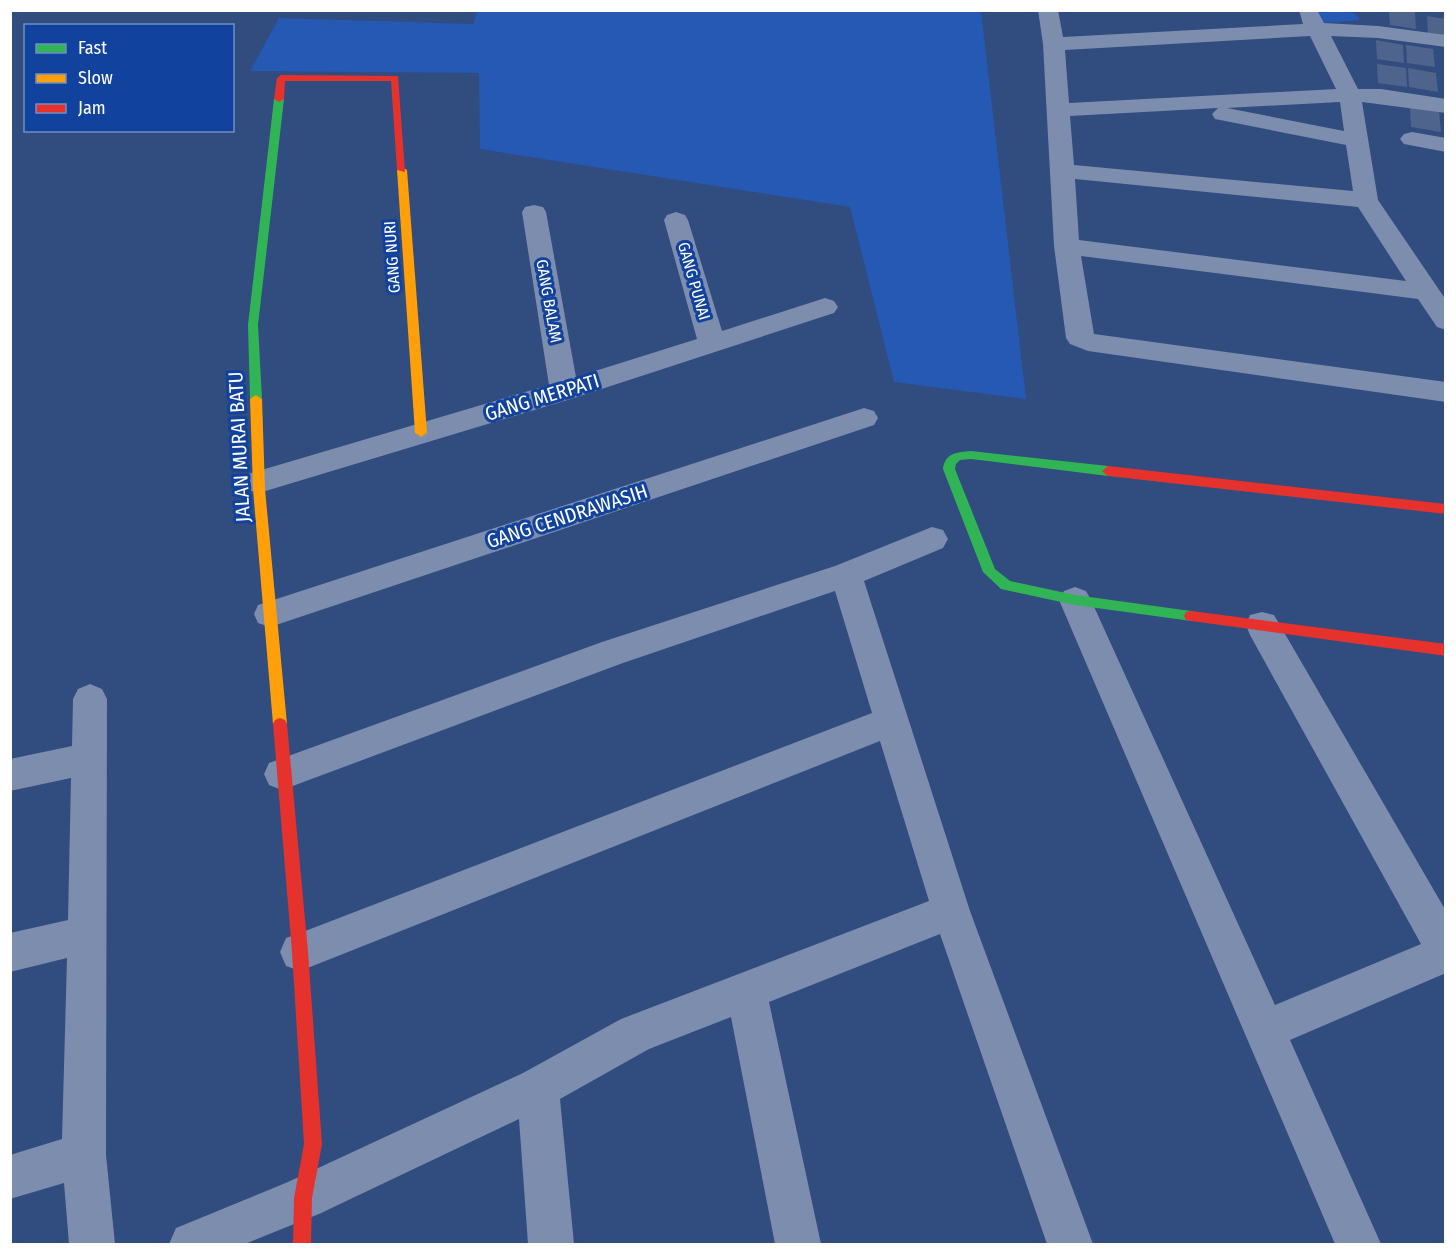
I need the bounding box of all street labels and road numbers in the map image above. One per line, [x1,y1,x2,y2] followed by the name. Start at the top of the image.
[380,220,404,294] street label: GANG NURI
[674,240,714,322] street label: GANG PUNAI
[532,258,566,344] street label: GANG BALAM
[482,368,602,426] street label: GANG MERPATI
[223,371,255,523] street label: JALAN MURAI BATU
[484,479,650,553] street label: GANG CENDRAWASIH

